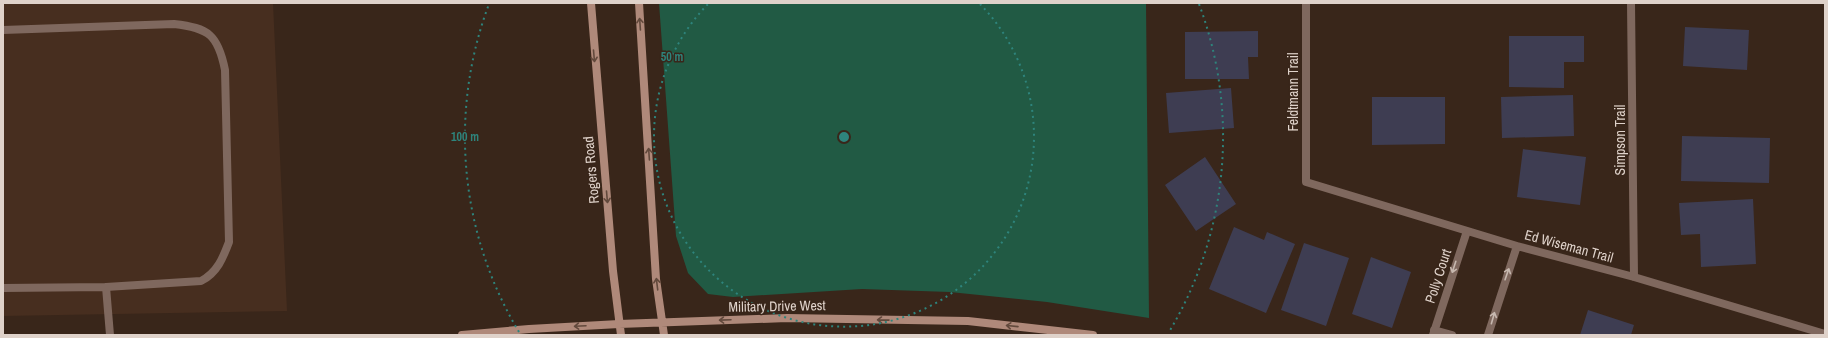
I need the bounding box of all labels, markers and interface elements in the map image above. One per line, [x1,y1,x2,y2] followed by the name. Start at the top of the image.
[637,18,644,31] one-way arrow
[591,49,598,62] one-way arrow
[661,49,683,65] text: 50 m
[1284,52,1302,132] street label: Feldtmann Trail
[1611,105,1629,175] street label: Simpson Trail
[451,129,479,145] text: 100 m
[837,130,851,144] centre of rings
[579,136,603,204] street label: Rogers Road
[645,148,652,161] one-way arrow
[603,190,610,203] one-way arrow
[1523,225,1615,267] street label: Ed Wiseman Trail
[1421,247,1455,305] street label: Polly Court
[1450,261,1458,273] one-way arrow
[1504,267,1511,280] one-way arrow
[653,278,661,291] one-way arrow
[728,296,826,316] street label: Military Drive West
[1490,312,1497,325] one-way arrow
[719,316,732,324] one-way arrow
[877,316,890,323] one-way arrow
[574,322,587,329] one-way arrow
[1006,322,1019,330] one-way arrow

